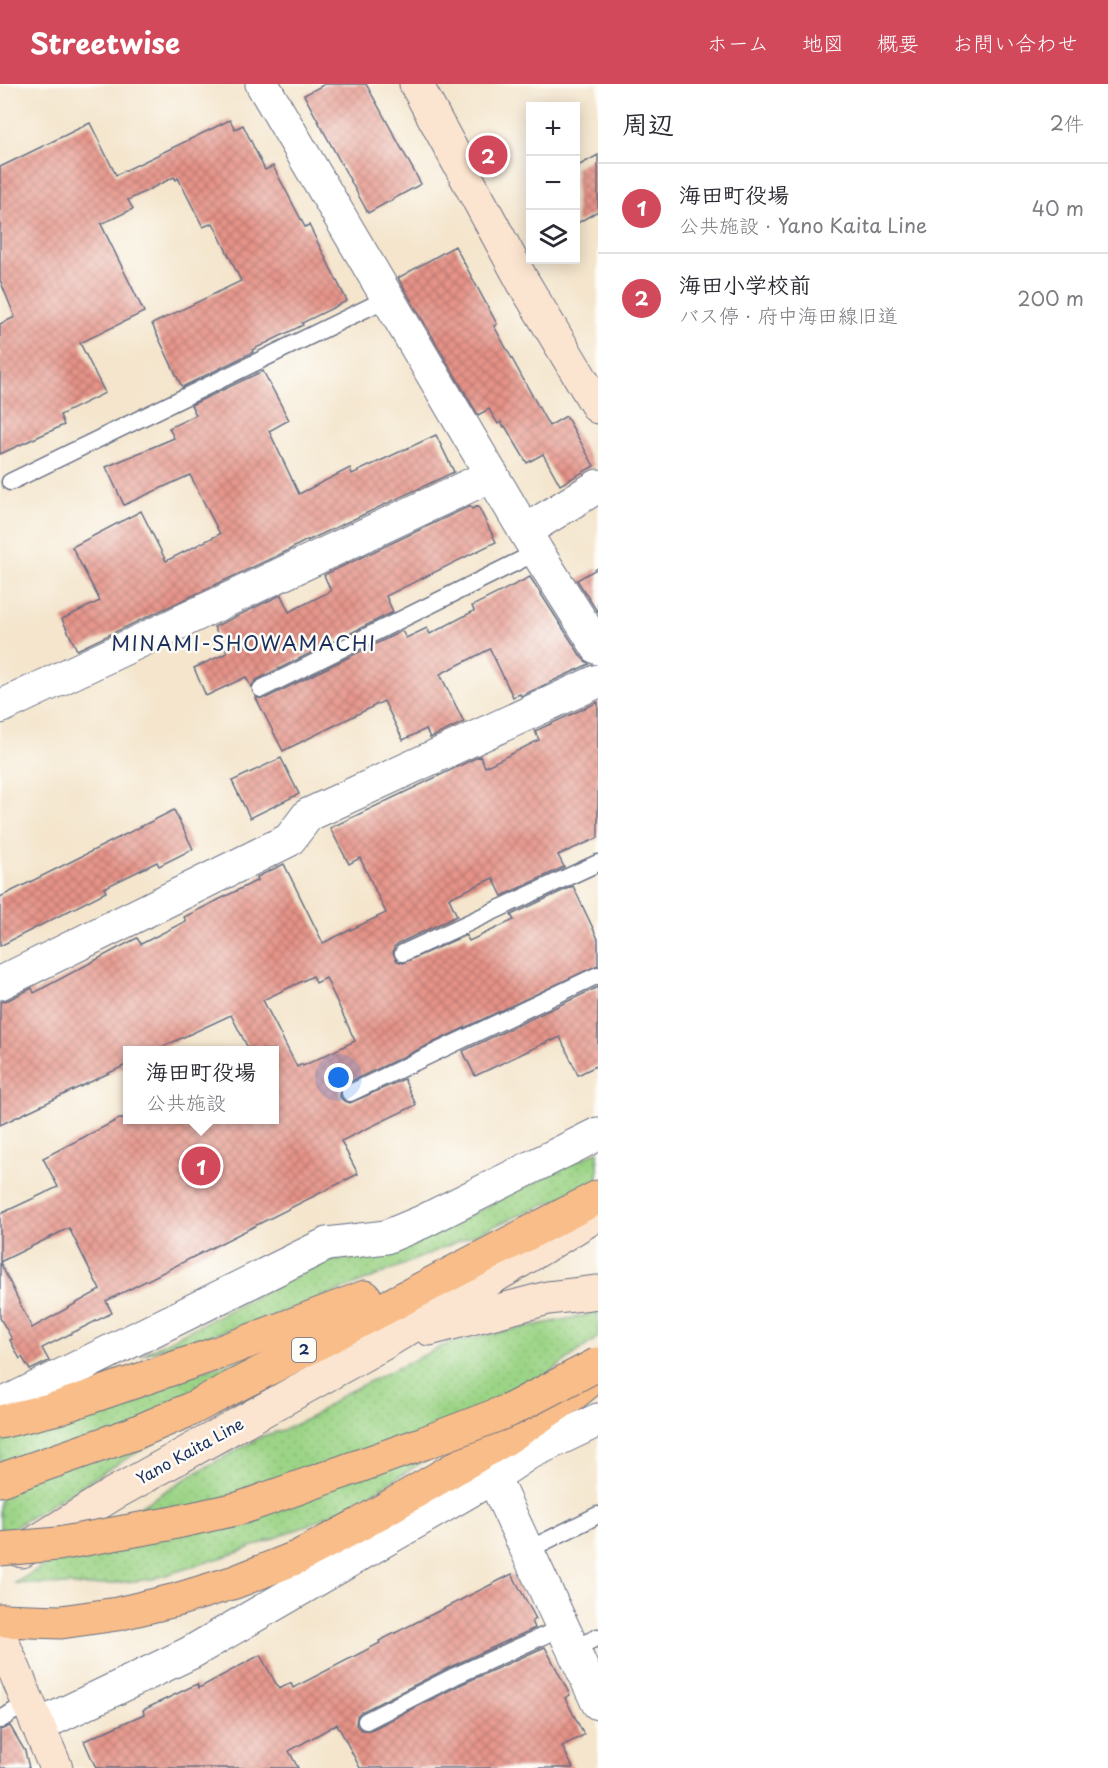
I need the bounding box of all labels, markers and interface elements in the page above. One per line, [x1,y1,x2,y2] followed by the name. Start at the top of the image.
[30,21,180,64] text: Streetwise
[707,26,769,58] text: ホーム
[802,26,844,58] text: 地図
[877,26,919,58] text: 概要
[952,26,1078,58] text: お問い合わせ
[526,102,580,264] map controls
[526,102,580,156] button: +
[622,104,674,143] text: 周辺
[1050,108,1084,138] text: 2件
[468,132,508,178] pin: 2
[526,156,580,210] button: −
[679,177,789,210] text: 海田町役場
[637,193,646,223] text: 1
[1032,193,1084,223] text: 40 m
[526,210,580,264] button: layers
[679,210,927,240] text: 公共施設 · Yano Kaita Line
[679,267,811,300] text: 海田小学校前
[634,283,649,313] text: 2
[1017,283,1084,313] text: 200 m
[679,300,898,330] text: バス停 · 府中海田線旧道
[111,628,377,658] district label: MINAMI-SHOWAMACHI
[123,1046,279,1124] popup
[146,1054,256,1087] text: 海田町役場
[324,1063,353,1092] your location
[146,1087,226,1117] text: 公共施設
[182,1144,220,1188] pin: 1
[292,1338,316,1362] road number: 2
[131,1411,248,1490] street label: Yano Kaita Line

